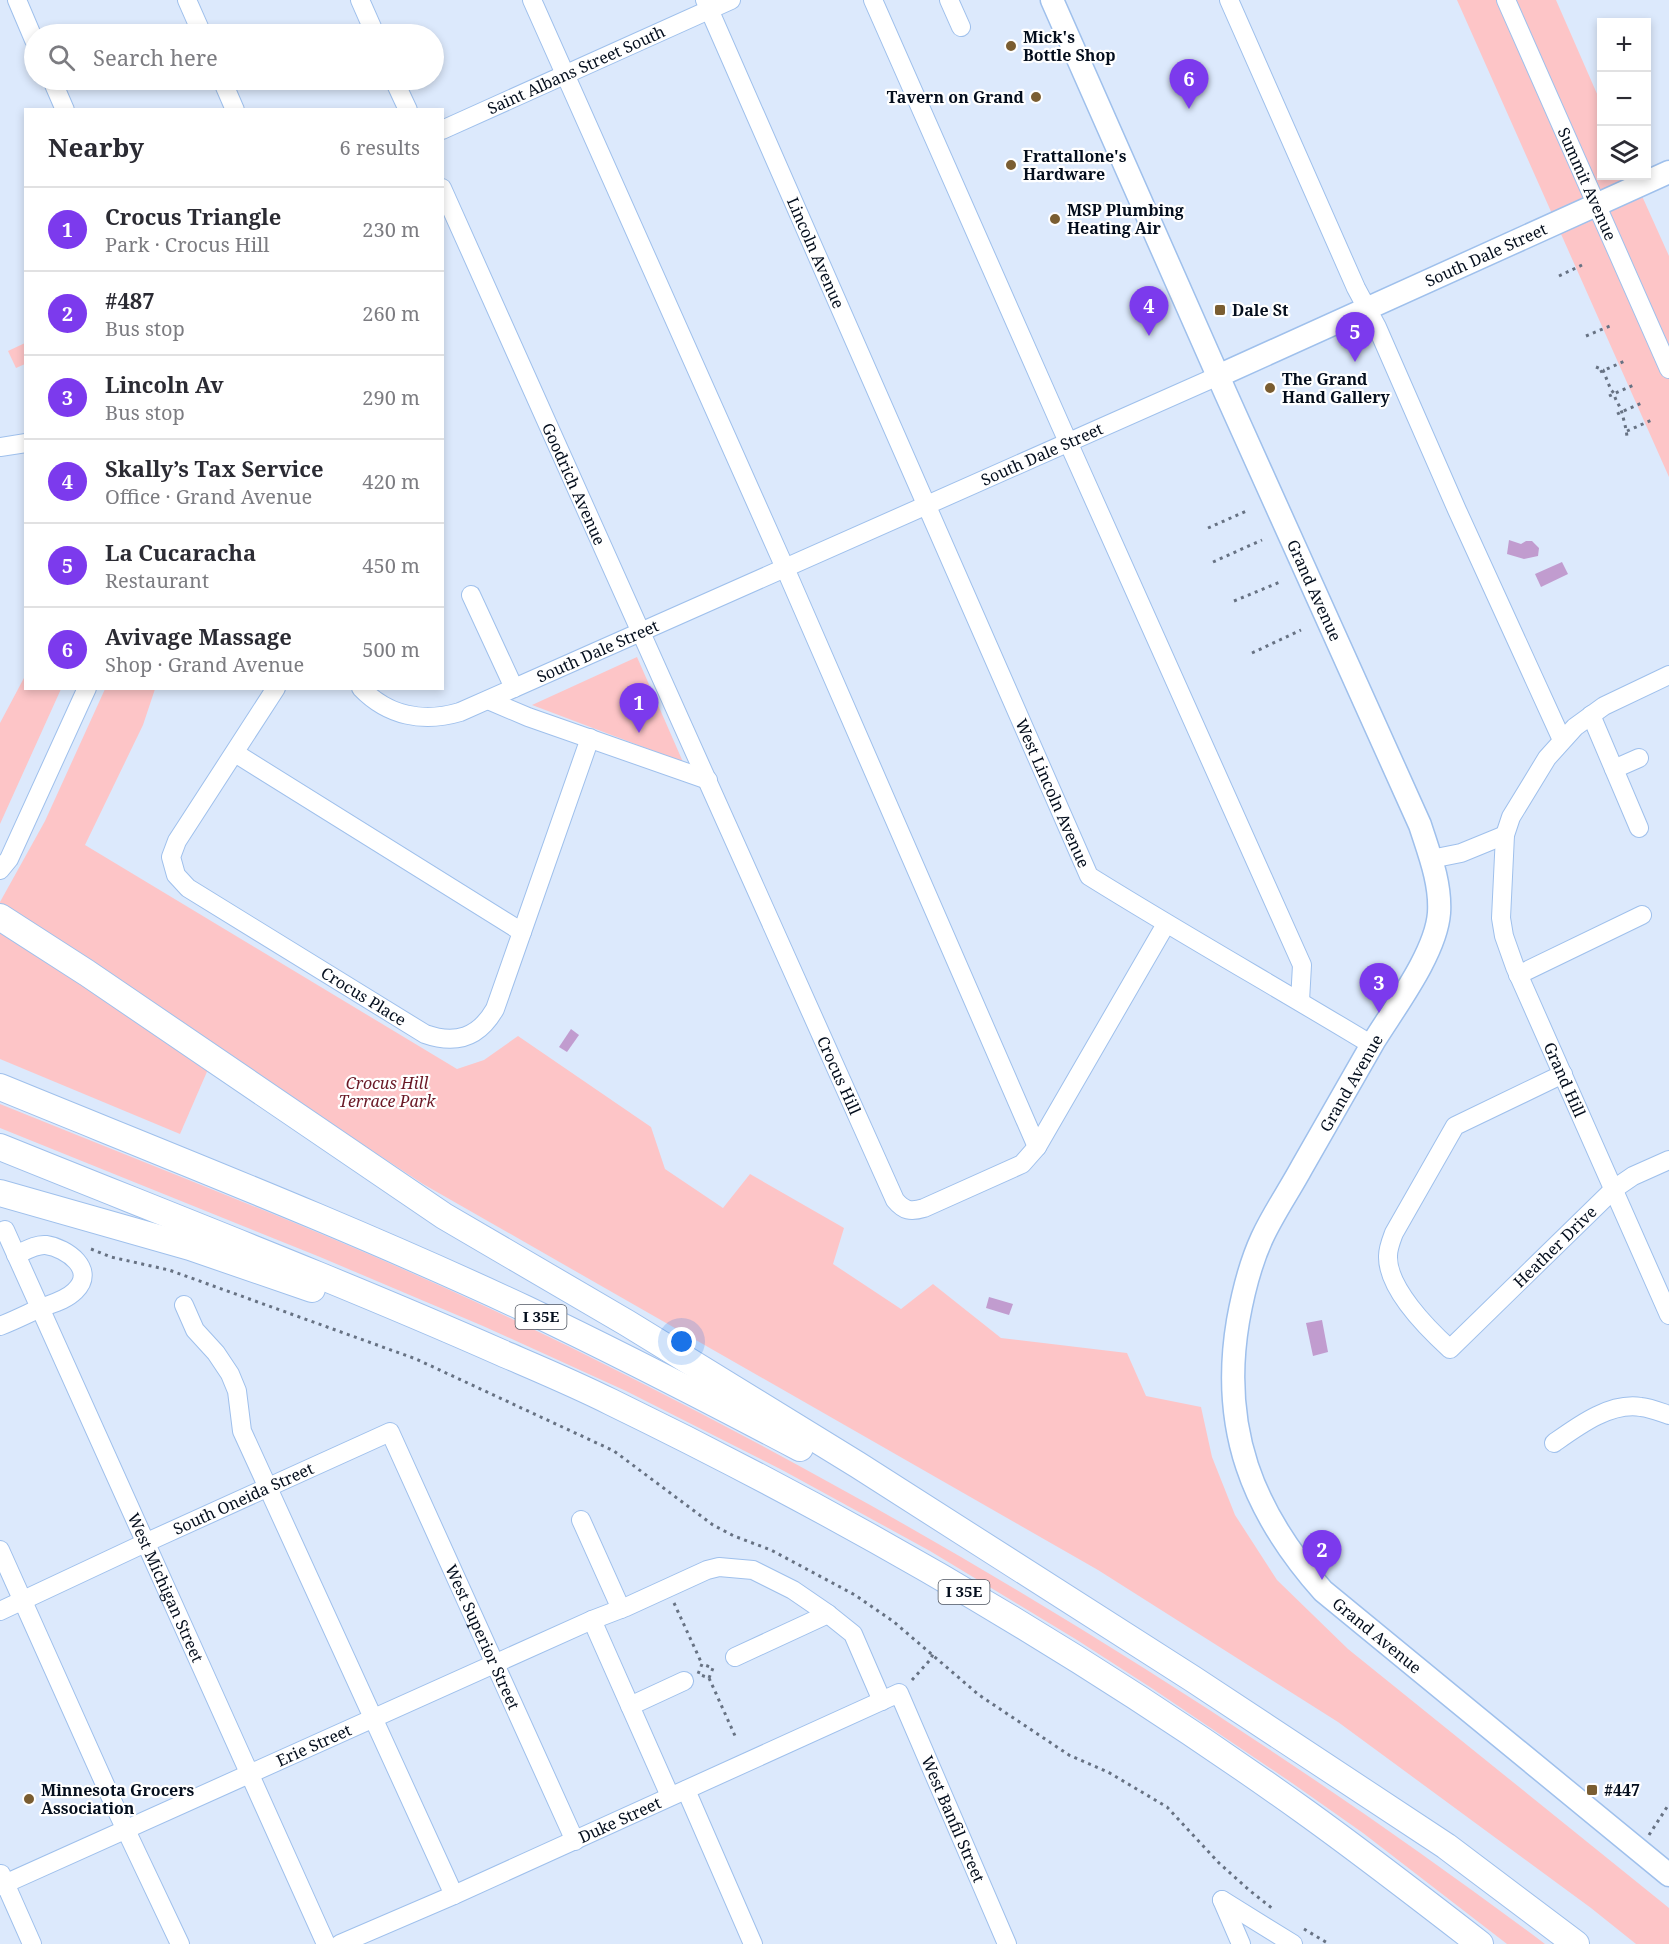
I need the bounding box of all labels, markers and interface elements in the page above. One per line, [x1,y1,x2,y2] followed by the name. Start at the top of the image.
[1597,18,1651,180] map controls
[1597,18,1651,72] button: +
[484,20,668,119] street label: Saint Albans Street South
[24,24,444,90] search box
[1023,26,1116,66] place label: Mick's Bottle Shop
[1004,39,1018,53] marker: Mick's Bottle Shop
[45,41,78,74] icon: search
[93,42,218,72] text: Search here
[1170,60,1208,109] pin: 6
[1597,72,1651,126] button: −
[887,86,1025,108] place label: Tavern on Grand
[1029,90,1043,104] marker: Tavern on Grand
[1553,124,1622,244] street label: Summit Avenue
[1597,126,1651,180] button: layers
[48,129,144,165] text: Nearby
[340,134,420,161] text: 6 results
[1023,145,1127,185] place label: Frattallone's Hardware
[1004,158,1018,172] marker: Frattallone's Hardware
[782,194,850,312] street label: Lincoln Avenue
[1067,199,1184,239] place label: MSP Plumbing Heating Air
[105,201,281,231] text: Crocus Triangle
[1048,212,1062,226] marker: MSP Plumbing Heating Air
[62,216,73,243] text: 1
[362,216,420,243] text: 230 m
[1422,218,1550,292] street label: South Dale Street
[105,231,270,258] text: Park · Crocus Hill
[105,285,155,315] text: #487
[1130,286,1168,336] pin: 4
[1232,299,1289,321] place label: Dale St
[62,300,73,327] text: 2
[362,300,420,327] text: 260 m
[1213,303,1227,317] marker: Dale St
[1336,312,1374,362] pin: 5
[105,315,185,342] text: Bus stop
[1282,368,1391,408] place label: The Grand Hand Gallery
[105,369,224,399] text: Lincoln Av
[1263,381,1277,395] marker: The Grand Hand Gallery
[62,384,73,411] text: 3
[362,384,420,411] text: 290 m
[105,399,185,426] text: Bus stop
[977,417,1107,491] street label: South Dale Street
[537,419,611,549] street label: Goodrich Avenue
[105,453,323,483] text: Skally’s Tax Service
[62,468,73,495] text: 4
[362,468,420,495] text: 420 m
[105,483,312,510] text: Office · Grand Avenue
[1282,536,1347,645] street label: Grand Avenue
[105,537,256,567] text: La Cucaracha
[62,552,73,579] text: 5
[362,552,420,579] text: 450 m
[105,567,209,594] text: Restaurant
[533,614,662,688] street label: South Dale Street
[105,621,292,651] text: Avivage Massage
[62,636,73,663] text: 6
[362,636,420,663] text: 500 m
[105,651,304,678] text: Shop · Grand Avenue
[620,684,658,733] pin: 1
[1010,715,1095,871] street label: West Lincoln Avenue
[317,962,410,1031] street label: Crocus Place
[1360,964,1398,1013] pin: 3
[1314,1030,1388,1136] street label: Grand Avenue
[812,1033,866,1118] street label: Crocus Hill
[1539,1039,1591,1121] street label: Grand Hill
[339,1072,436,1112] park label: Crocus Hill Terrace Park
[1508,1201,1601,1292] street label: Heather Drive
[516,1305,566,1329] road number: I 35E
[667,1327,696,1356] your location
[170,1457,317,1540] street label: South Oneida Street
[123,1509,209,1666] street label: West Michigan Street
[1302,1530,1342,1580] pin: 2
[440,1561,525,1713] street label: West Superior Street
[938,1580,990,1604] road number: I 35E
[1328,1592,1426,1679] street label: Grand Avenue
[273,1718,355,1771] street label: Erie Street
[916,1752,990,1886] street label: West Banfil Street
[41,1779,195,1819] place label: Minnesota Grocers Association
[1604,1779,1640,1801] place label: #447
[1585,1783,1599,1797] marker: #447
[575,1791,665,1848] street label: Duke Street
[22,1792,36,1806] marker: Minnesota Grocers Association

